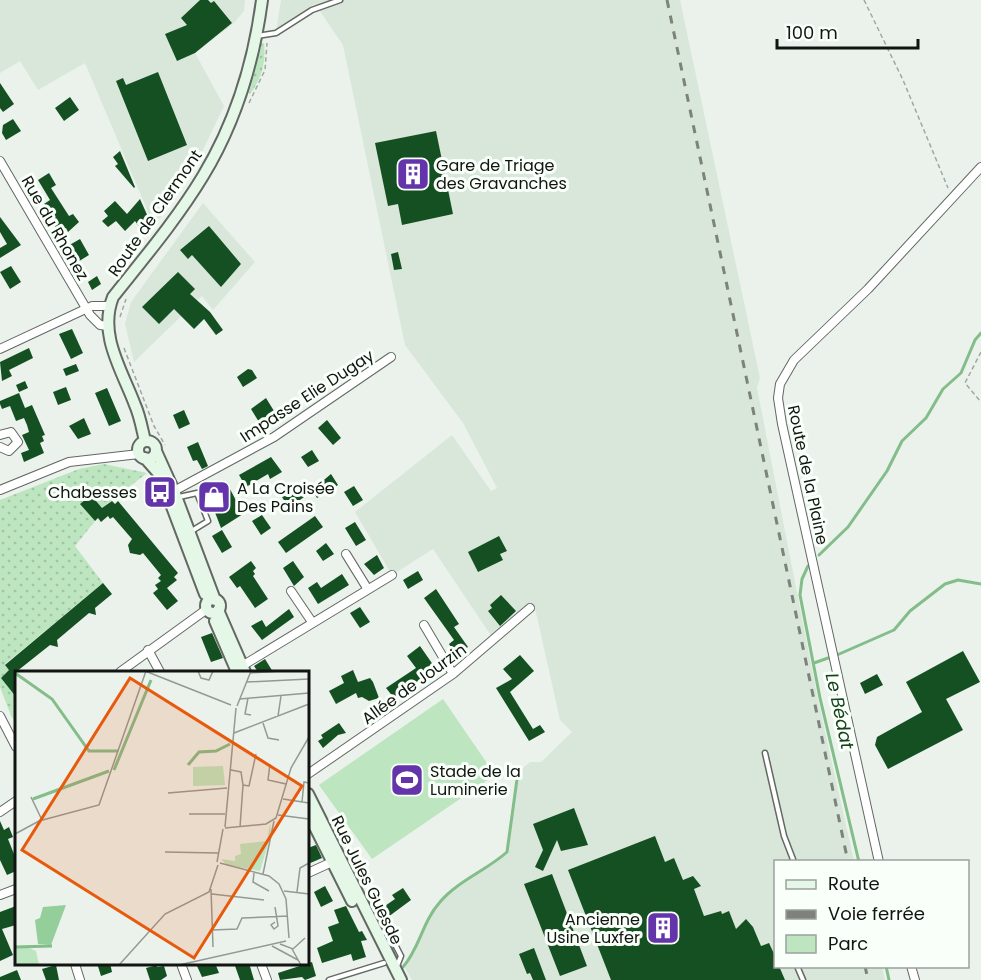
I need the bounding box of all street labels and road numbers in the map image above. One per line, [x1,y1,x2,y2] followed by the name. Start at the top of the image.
[103,145,208,281] street label: Route de Clermont
[16,172,94,284] street label: Rue du Rhonez
[236,344,378,448] street label: Impasse Elie Dugay
[782,403,834,547] street label: Route de la Plaine
[357,638,471,730] street label: Allée de Jourzin
[326,812,408,949] street label: Rue Jules Guesde

